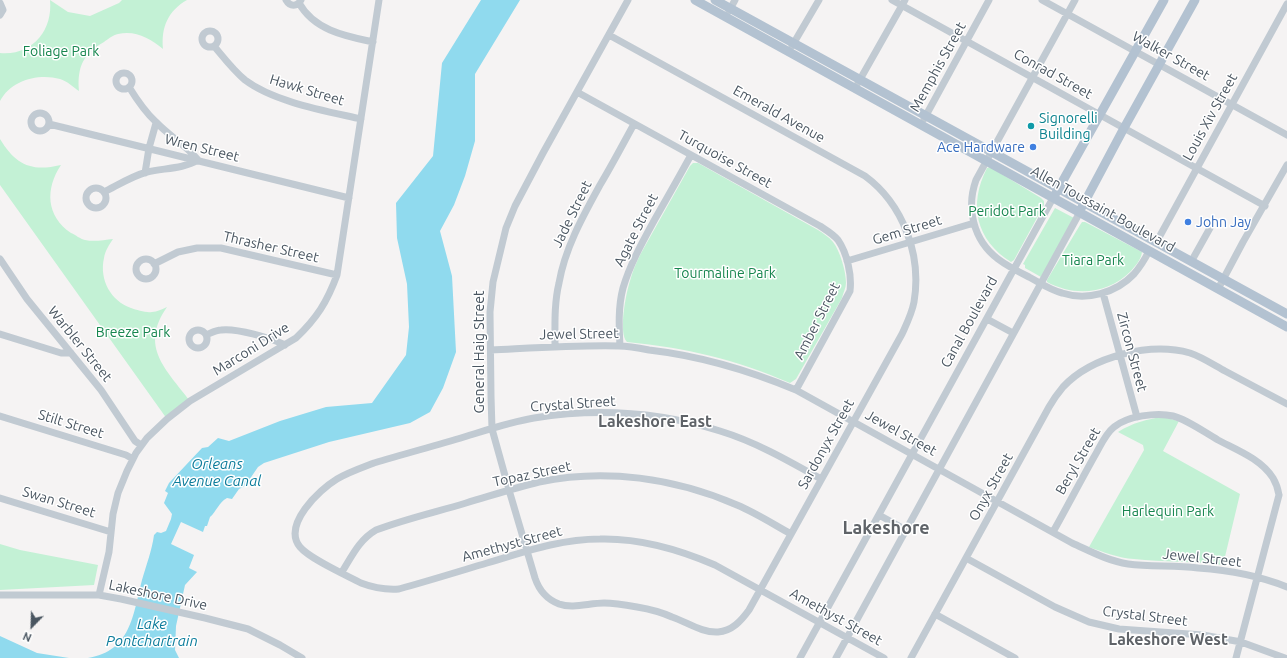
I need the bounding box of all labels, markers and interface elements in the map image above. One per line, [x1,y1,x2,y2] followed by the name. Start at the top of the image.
[906,19,970,115] street label: Memphis Street
[1129,28,1213,84] street label: Walker Street
[23,43,99,59] park label: Foliage Park
[1011,45,1095,103] street label: Conrad Street
[1179,70,1241,164] street label: Louis Xiv Street
[268,71,346,109] street label: Hawk Street
[730,82,828,146] street label: Emerald Avenue
[1039,110,1098,142] place label: Signorelli Building
[1026,121,1036,131] marker: Signorelli Building
[675,126,775,192] street label: Turquoise Street
[163,131,241,165] street label: Wren Street
[937,139,1025,155] place label: Ace Hardware
[1028,142,1038,152] marker: Ace Hardware
[1028,162,1178,256] street label: Allen Toussaint Boulevard
[549,178,595,250] street label: Jade Street
[610,191,662,269] street label: Agate Street
[968,203,1046,219] park label: Peridot Park
[870,212,944,248] street label: Gem Street
[1196,214,1251,230] place label: John Jay
[1183,217,1193,227] marker: John Jay
[222,228,320,266] street label: Thrasher Street
[1062,252,1124,268] park label: Tiara Park
[674,265,776,281] park label: Tourmaline Park
[937,273,1001,371] street label: Canal Boulevard
[790,279,844,363] street label: Amber Street
[471,291,487,413] street label: General Haig Street
[44,303,116,385] street label: Warbler Street
[1113,310,1151,394] street label: Zircon Street
[210,319,292,379] street label: Marconi Drive
[96,324,170,340] park label: Breeze Park
[539,325,619,343] street label: Jewel Street
[530,393,616,415] street label: Crystal Street
[794,396,858,492] street label: Sardonyx Street
[36,406,106,442] street label: Stilt Street
[862,406,940,460] street label: Jewel Street
[598,412,712,432] district label: Lakeshore East
[1052,424,1104,498] street label: Beryl Street
[965,450,1017,524] street label: Onyx Street
[172,455,262,490] water label: Orleans Avenue Canal
[491,458,573,490] street label: Topaz Street
[20,483,98,521] street label: Swan Street
[1122,503,1214,519] park label: Harlequin Park
[842,517,930,539] district label: Lakeshore
[460,523,564,565] street label: Amethyst Street
[1162,546,1242,570] street label: Jewel Street
[107,576,209,614] street label: Lakeshore Drive
[787,585,885,649] street label: Amethyst Street
[1101,602,1189,630] street label: Crystal Street
[12,606,52,646] north arrow
[106,615,198,650] water label: Lake Pontchartrain
[21,630,33,644] text: N
[1108,630,1228,650] district label: Lakeshore West

